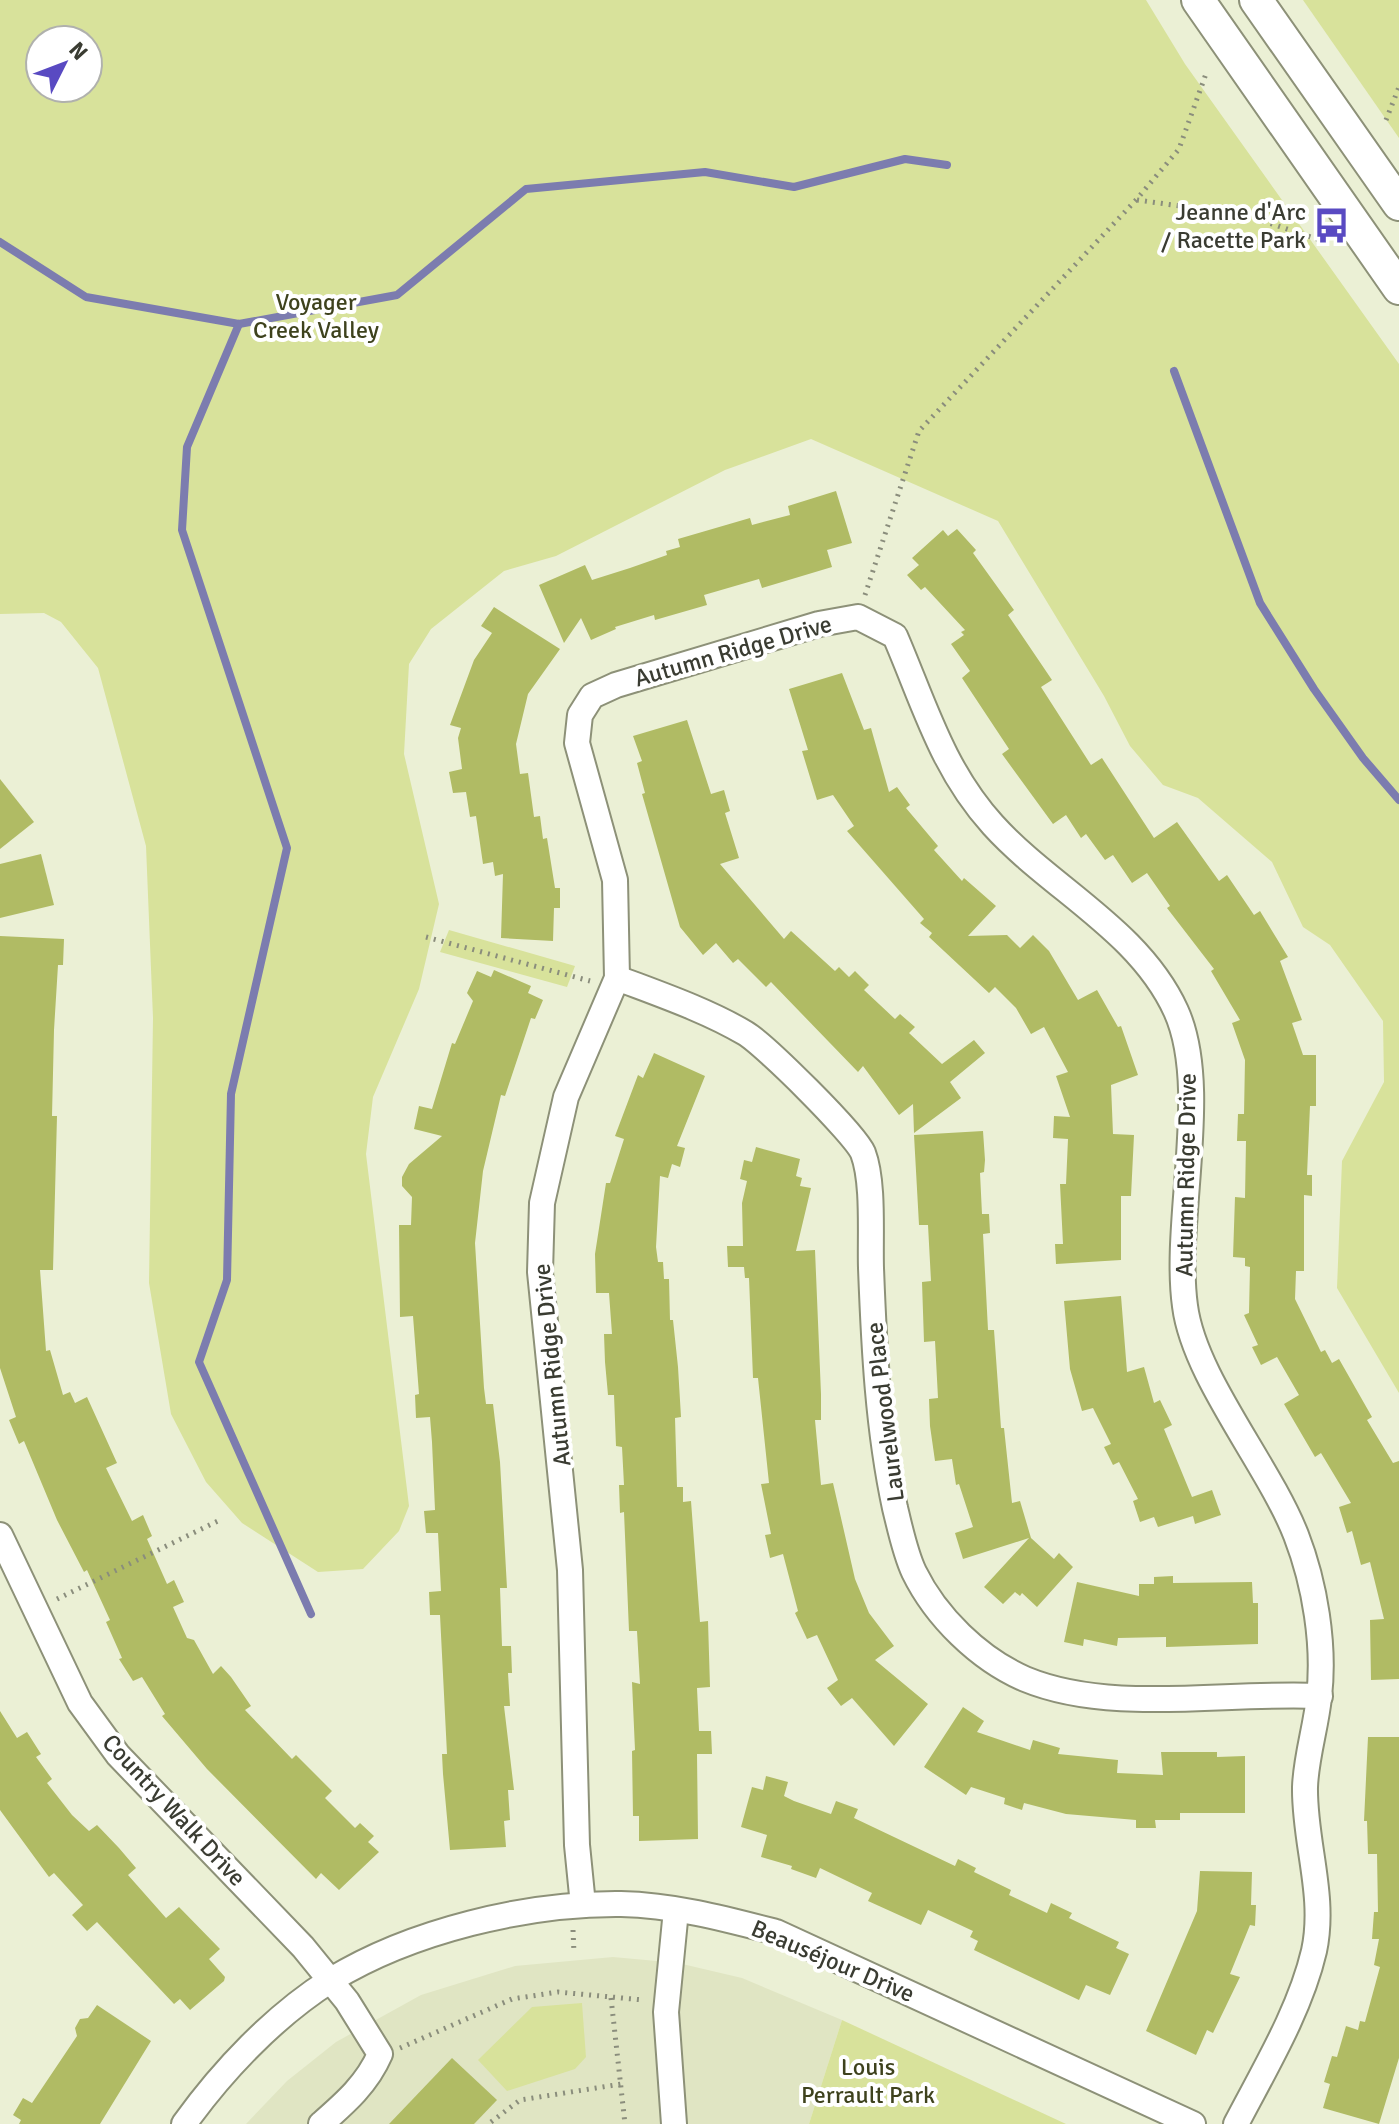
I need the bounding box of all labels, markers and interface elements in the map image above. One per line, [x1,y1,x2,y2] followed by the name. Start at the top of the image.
[24,24,104,104] north arrow
[63,36,94,66] text: N
[1161,197,1306,255] place label: Jeanne d'Arc / Racette Park
[1313,207,1351,245] bus stop icon: Jeanne d'Arc / Racette Park
[253,287,379,345] park label: Voyager Creek Valley
[631,608,835,694] street label: Autumn Ridge Drive
[1169,1073,1203,1277] street label: Autumn Ridge Drive
[526,1262,578,1468] street label: Autumn Ridge Drive
[859,1320,911,1504] street label: Laurelwood Place
[96,1728,252,1892] street label: Country Walk Drive
[747,1913,919,2009] street label: Beauséjour Drive
[801,2052,935,2110] park label: Louis Perrault Park

